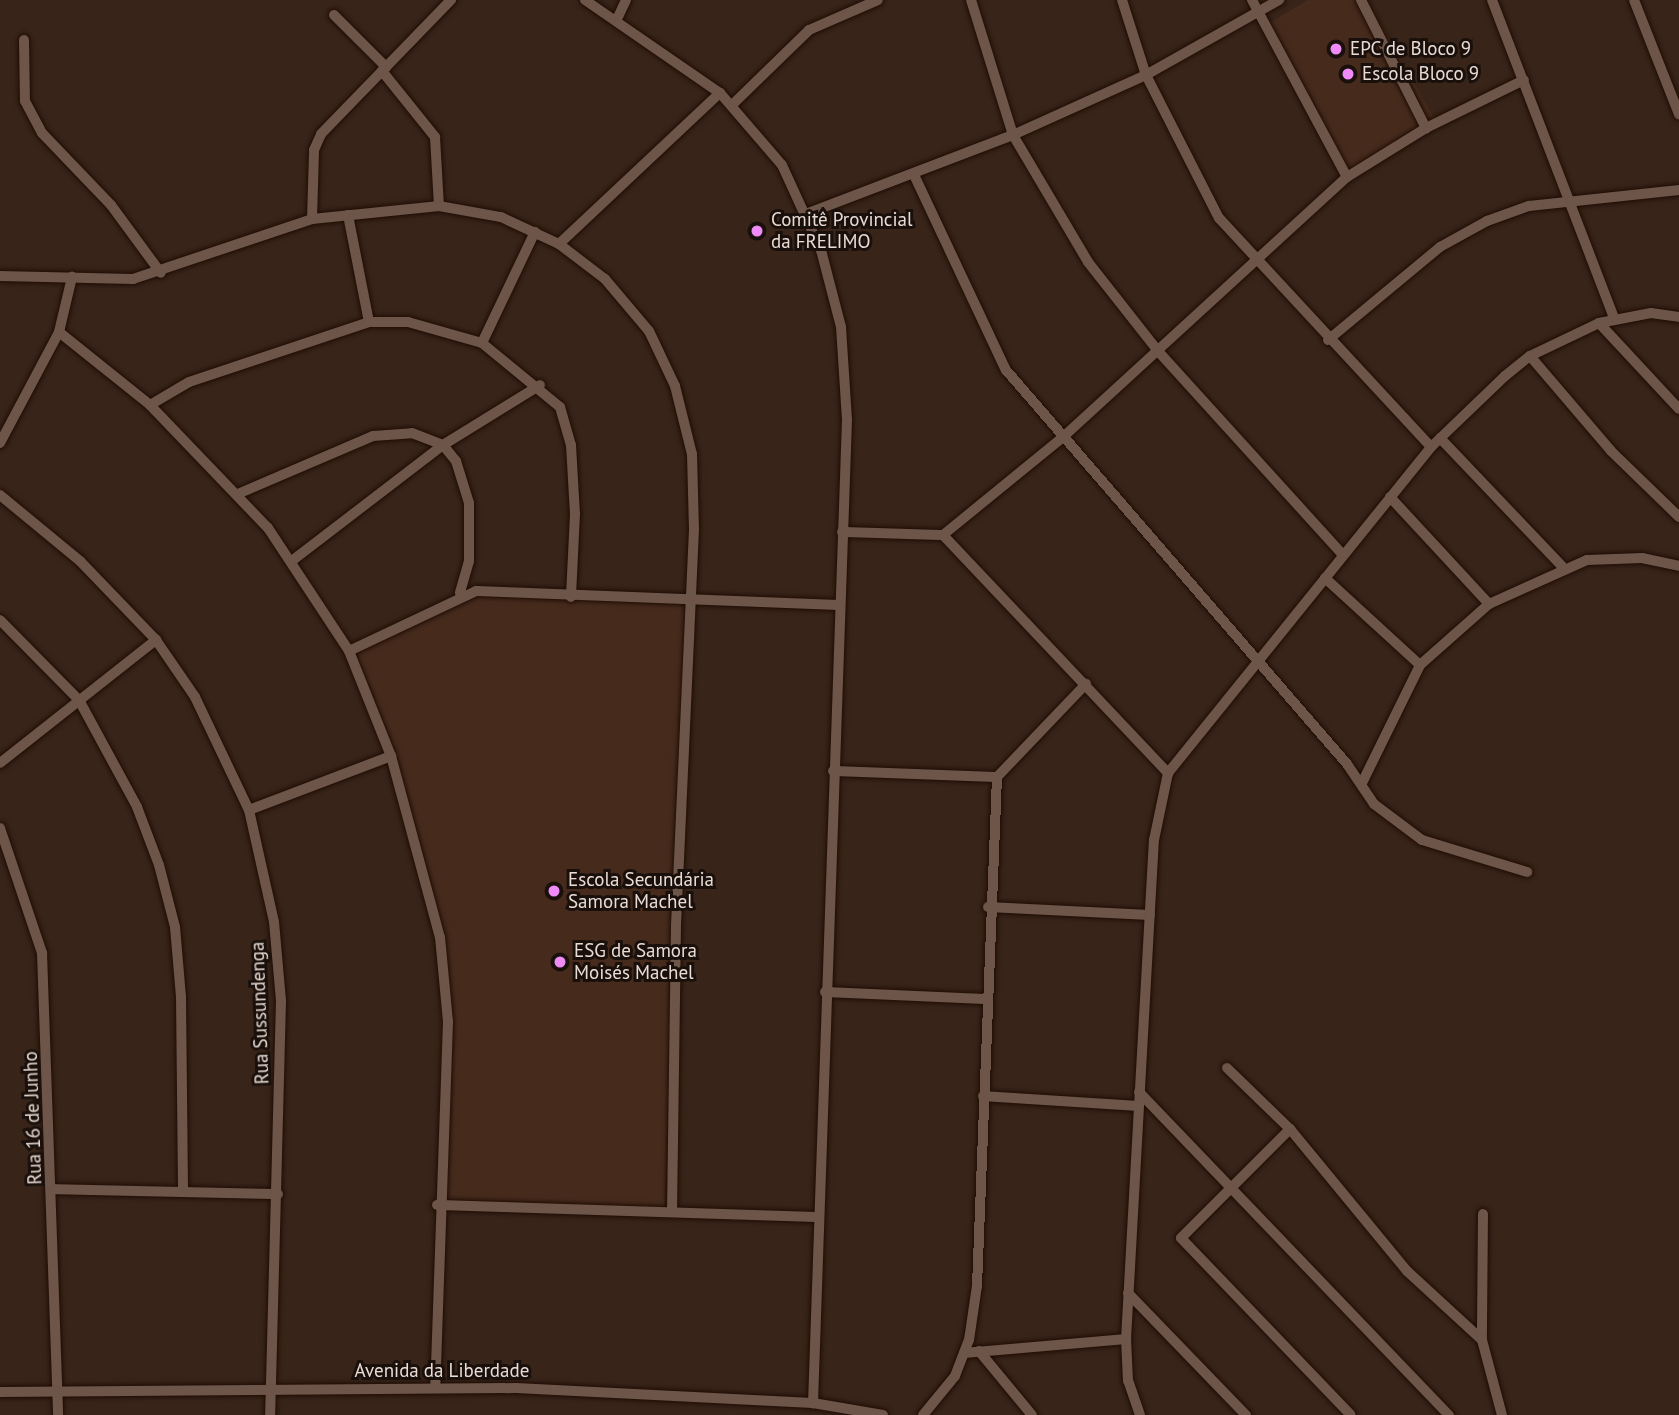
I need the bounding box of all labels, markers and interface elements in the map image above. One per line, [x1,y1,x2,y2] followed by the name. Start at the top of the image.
[1350,38,1472,60] place label: EPC de Bloco 9
[1328,41,1344,57] marker: EPC de Bloco 9
[1362,63,1479,85] place label: Escola Bloco 9
[1340,66,1356,82] marker: Escola Bloco 9
[771,209,912,253] place label: Comitê Provincial da FRELIMO
[749,223,765,239] marker: Comitê Provincial da FRELIMO
[568,869,714,913] place label: Escola Secundária Samora Machel
[546,883,562,899] marker: Escola Secundária Samora Machel
[574,940,697,984] place label: ESG de Samora Moisés Machel
[246,941,274,1085] street label: Rua Sussundenga
[552,954,568,970] marker: ESG de Samora Moisés Machel
[19,1051,47,1185] street label: Rua 16 de Junho
[355,1360,529,1382] street label: Avenida da Liberdade

